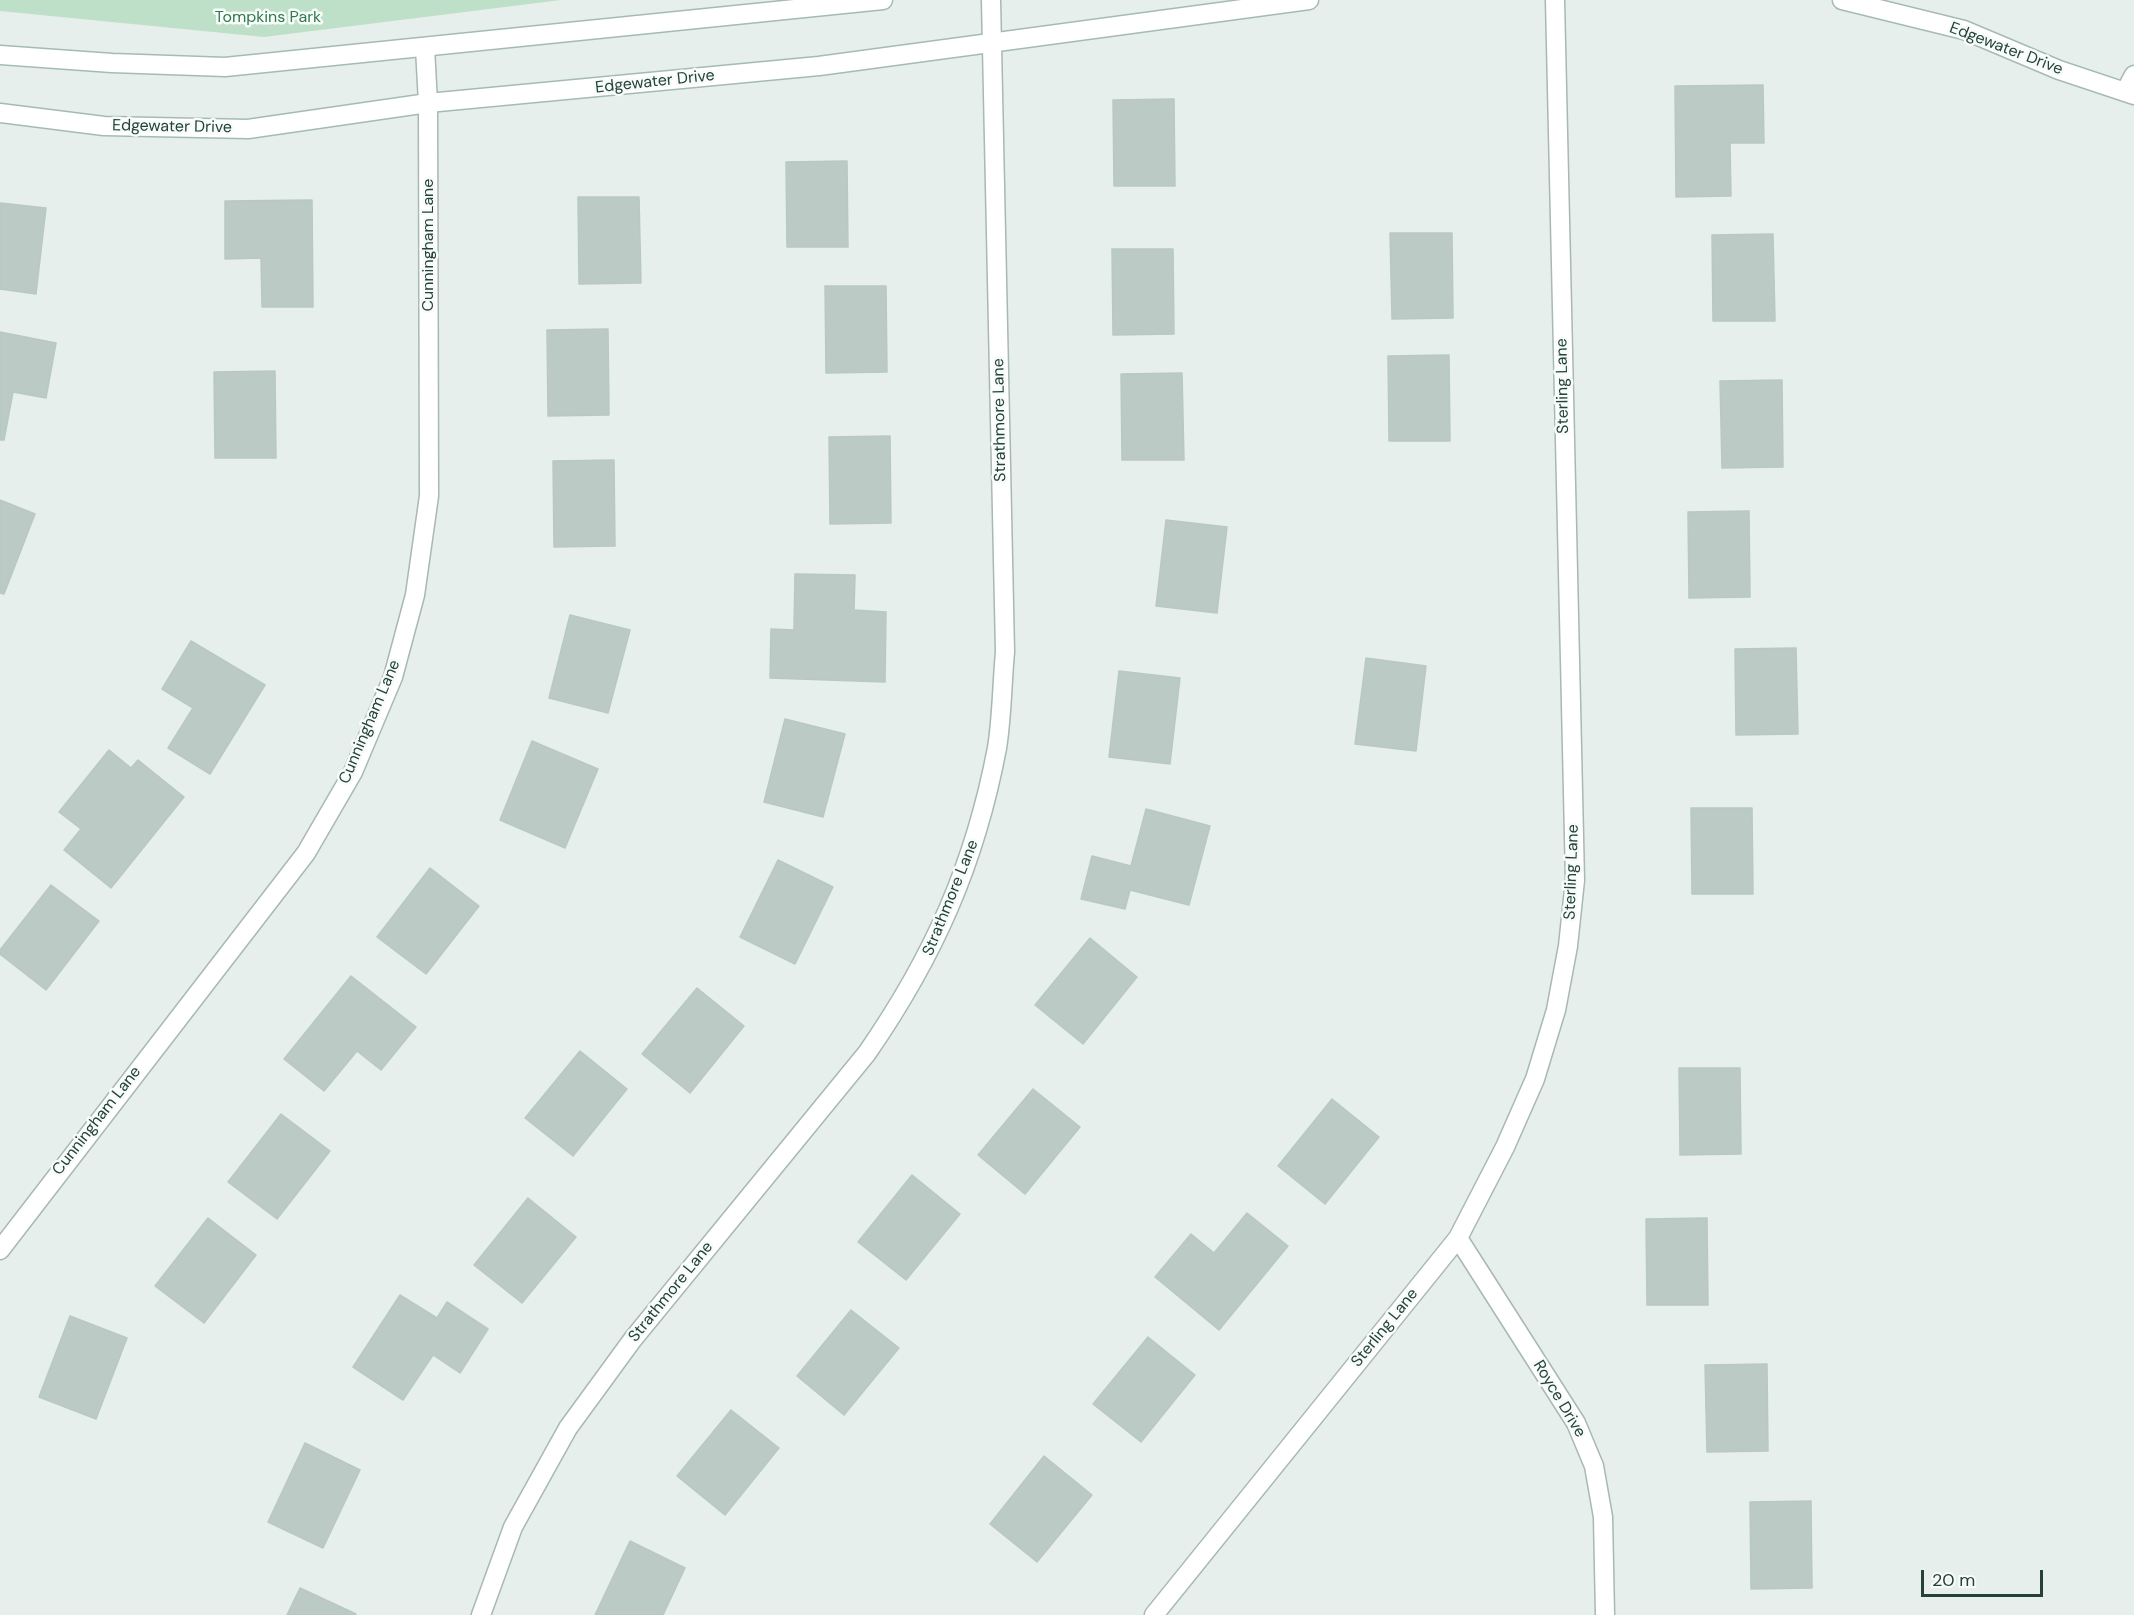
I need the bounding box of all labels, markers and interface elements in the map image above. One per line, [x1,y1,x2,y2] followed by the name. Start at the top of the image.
[215,8,321,28] park label: Tompkins Park
[1947,19,2065,79] street label: Edgewater Drive
[594,66,716,98] street label: Edgewater Drive
[112,116,232,138] street label: Edgewater Drive
[419,179,439,311] street label: Cunningham Lane
[1553,338,1573,434] street label: Sterling Lane
[989,358,1011,482] street label: Strathmore Lane
[335,657,405,787] street label: Cunningham Lane
[1561,824,1583,920] street label: Sterling Lane
[919,837,983,959] street label: Strathmore Lane
[49,1063,145,1179] street label: Cunningham Lane
[625,1238,717,1346] street label: Strathmore Lane
[1347,1285,1423,1371] street label: Sterling Lane
[1529,1357,1589,1441] street label: Royce Drive
[1924,1558,2046,1596] scale bar
[1932,1568,1975,1592] text: 20 m

